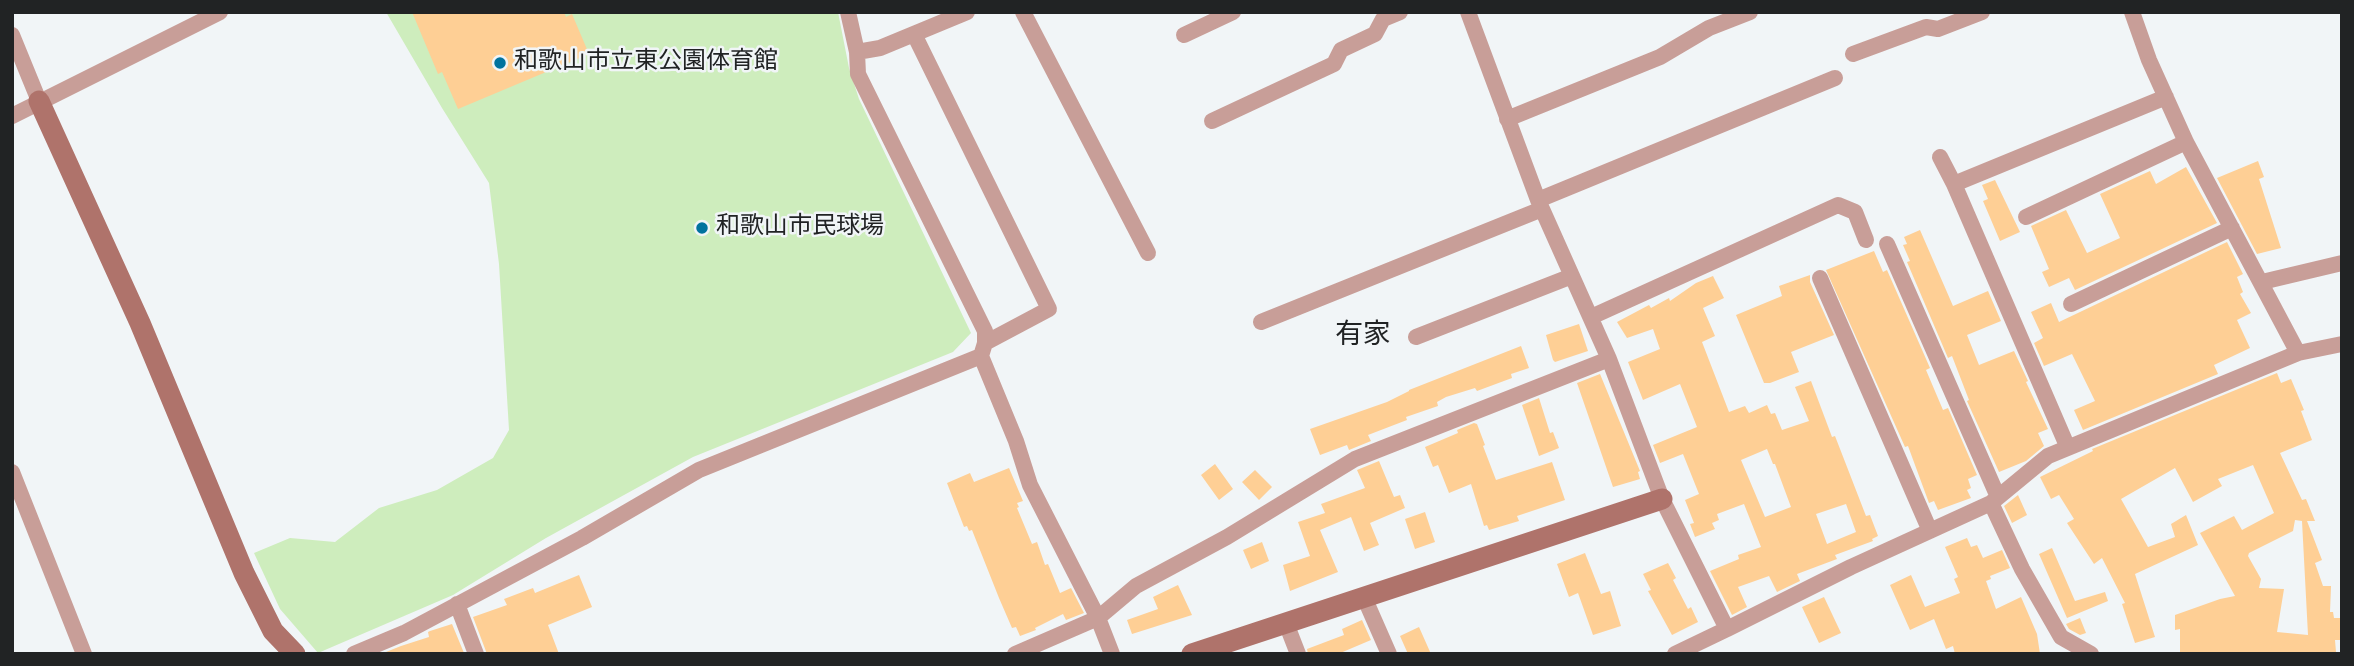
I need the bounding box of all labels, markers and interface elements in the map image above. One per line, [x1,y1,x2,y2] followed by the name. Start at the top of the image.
[514,49,778,77] place label: 和歌山市立東公園体育館
[492,55,508,71] marker: 和歌山市立東公園体育館
[716,214,884,242] place label: 和歌山市民球場
[694,220,710,236] marker: 和歌山市民球場
[1335,320,1391,354] district label: 有家

